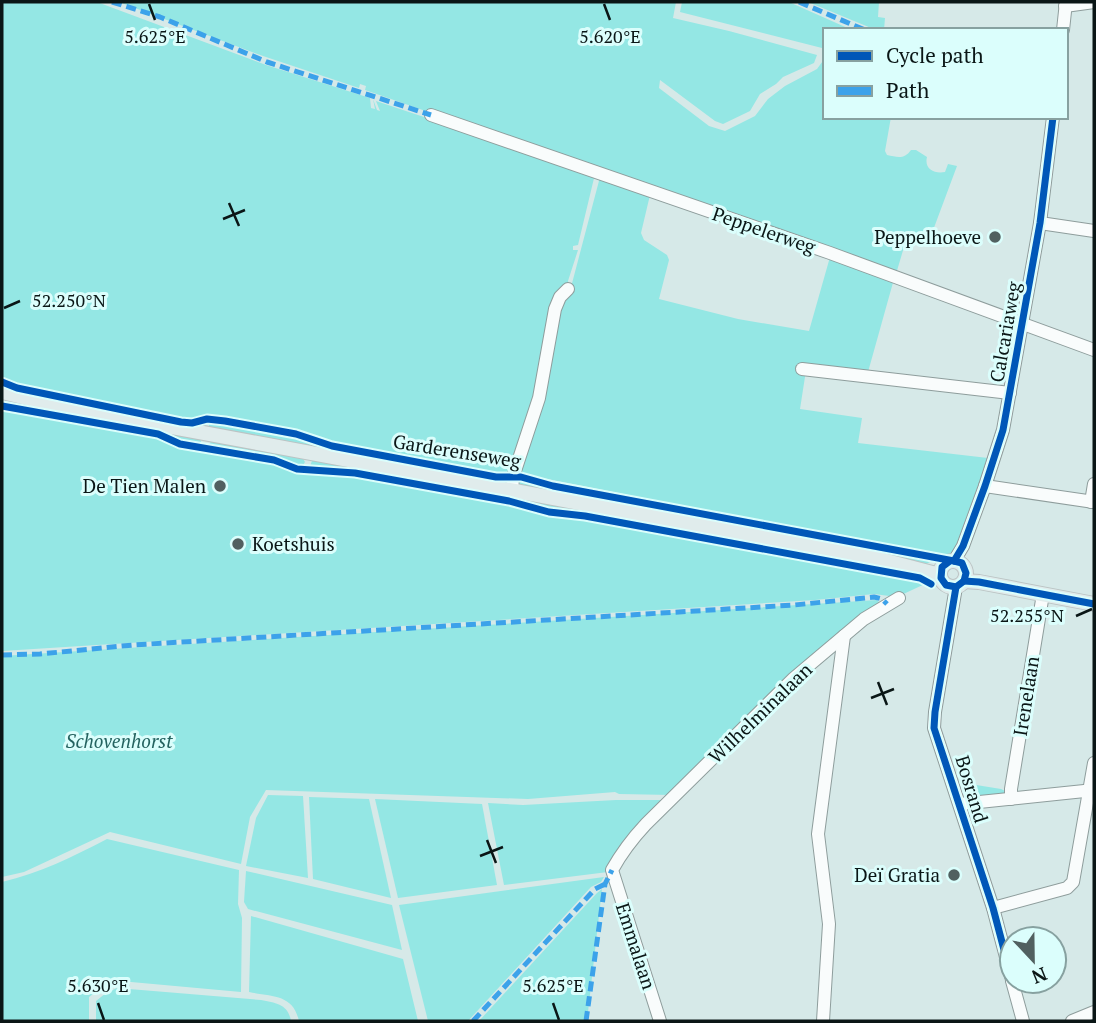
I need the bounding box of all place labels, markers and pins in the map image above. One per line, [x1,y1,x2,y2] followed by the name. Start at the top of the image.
[874,224,981,249] place label: Peppelhoeve
[987,229,1003,245] marker: Peppelhoeve
[83,473,206,498] place label: De Tien Malen
[212,478,228,494] marker: De Tien Malen
[252,531,335,556] place label: Koetshuis
[230,536,246,552] marker: Koetshuis
[854,862,940,887] place label: Deï Gratia
[946,867,962,883] marker: Deï Gratia

